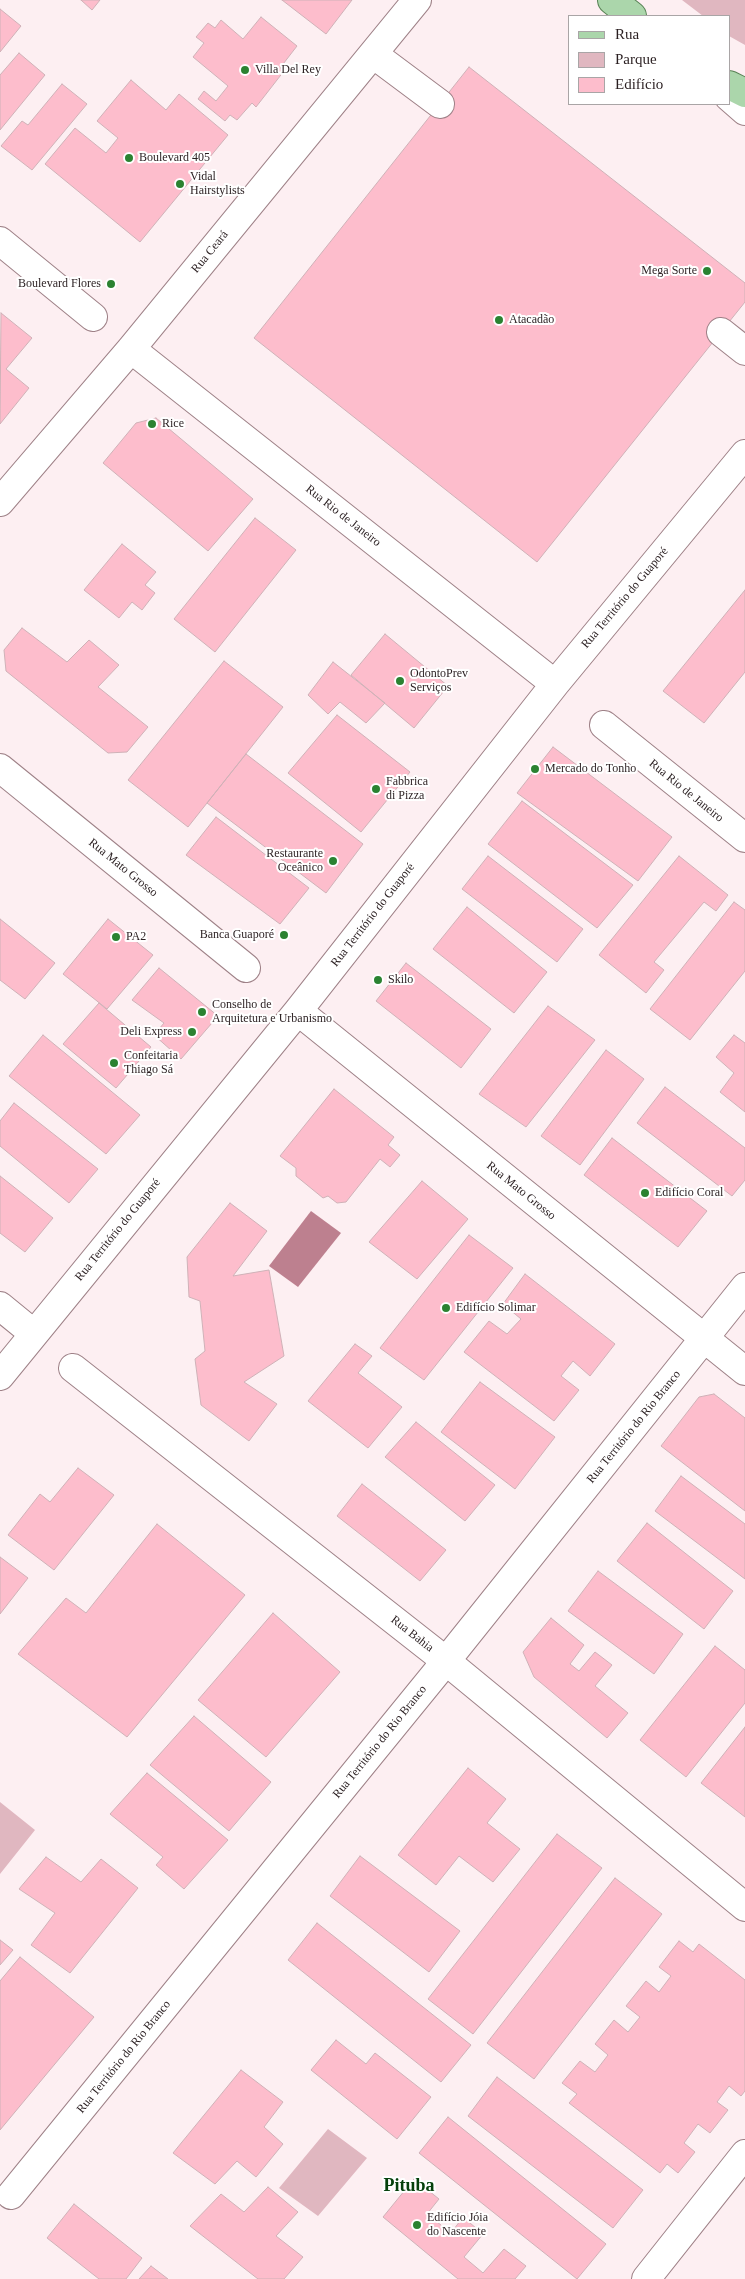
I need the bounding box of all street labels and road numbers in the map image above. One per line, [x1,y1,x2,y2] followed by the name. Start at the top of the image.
[189,228,231,276] street label: Rua Ceará
[302,482,384,550] street label: Rua Rio de Janeiro
[579,545,671,651] street label: Rua Território do Guaporé
[646,757,726,825] street label: Rua Rio de Janeiro
[86,836,160,900] street label: Rua Mato Grosso
[328,860,418,970] street label: Rua Território do Guaporé
[484,1159,558,1223] street label: Rua Mato Grosso
[72,1176,164,1284] street label: Rua Território do Guaporé
[584,1368,684,1486] street label: Rua Território do Rio Branco
[388,1613,436,1655] street label: Rua Bahia
[330,1683,430,1801] street label: Rua Território do Rio Branco
[74,1998,174,2116] street label: Rua Território do Rio Branco

